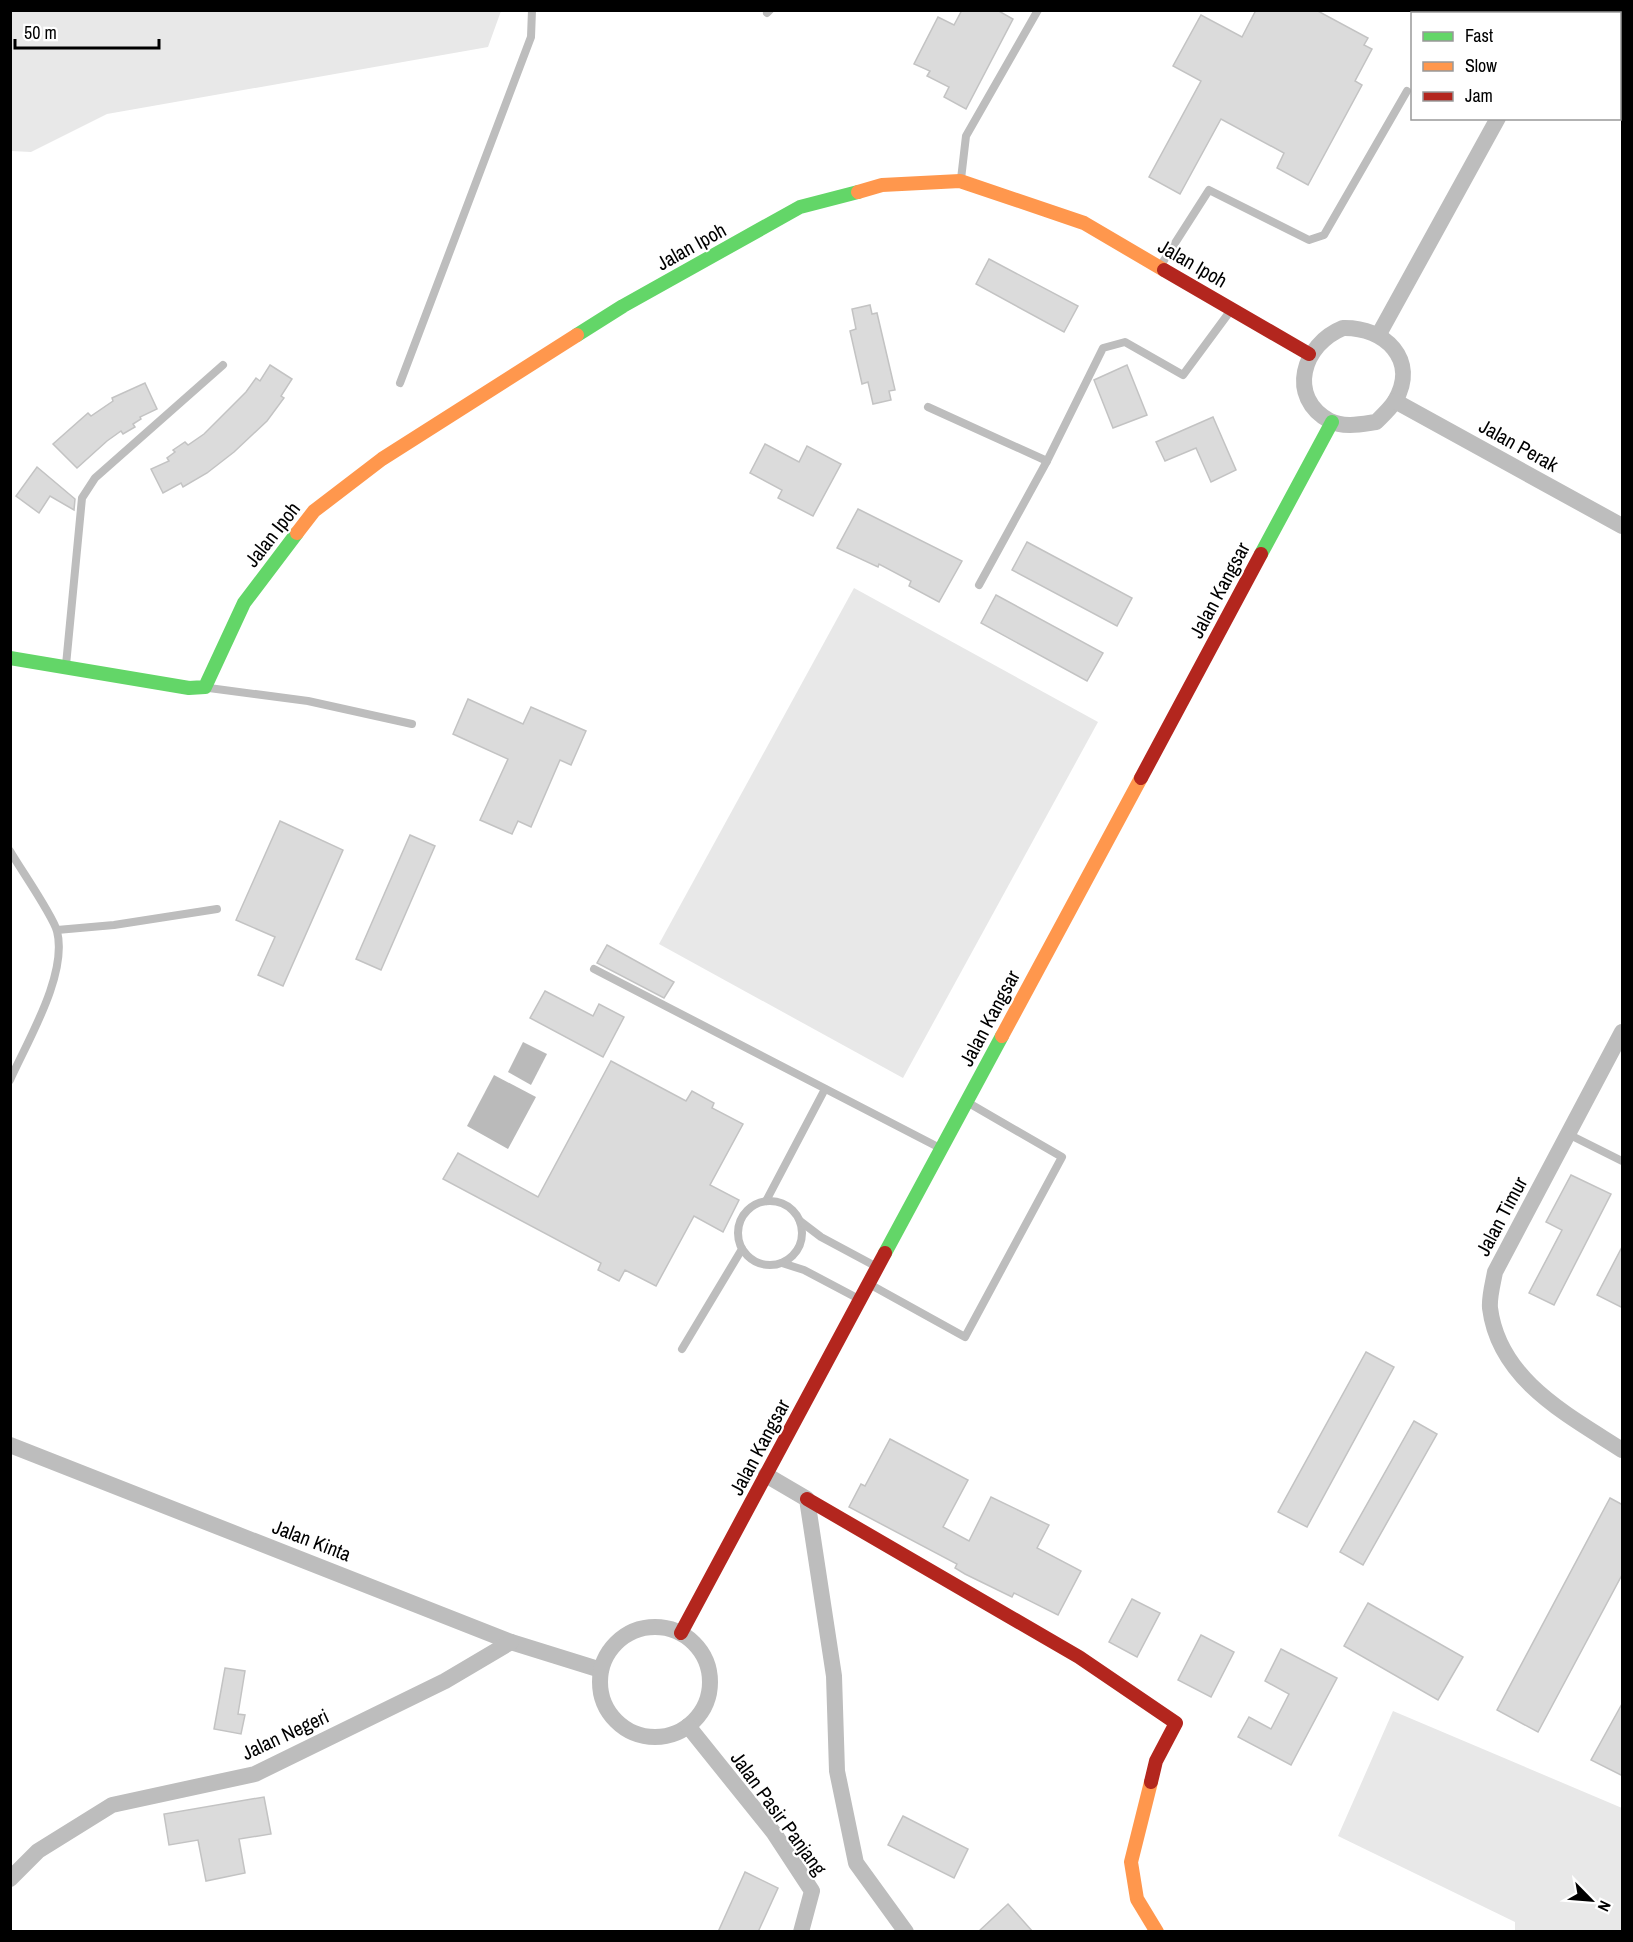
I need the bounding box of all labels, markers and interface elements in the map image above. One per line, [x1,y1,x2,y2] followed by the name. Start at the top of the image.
[15,12,159,50] scale bar
[1411,12,1621,120] legend
[24,20,57,45] text: 50 m
[1465,23,1493,48] text: Fast
[1465,53,1497,78] text: Slow
[1465,83,1493,108] text: Jam
[651,216,731,276] street label: Jalan Ipoh
[1153,232,1233,294] street label: Jalan Ipoh
[1475,412,1564,478] street label: Jalan Perak
[238,496,306,572] street label: Jalan Ipoh
[1182,537,1256,643] street label: Jalan Kangsar
[952,965,1026,1071] street label: Jalan Kangsar
[1469,1171,1533,1260] street label: Jalan Timur
[722,1394,796,1500] street label: Jalan Kangsar
[269,1513,355,1567] street label: Jalan Kinta
[237,1702,333,1766] street label: Jalan Negeri
[725,1746,833,1880] street label: Jalan Pasir Panjang
[1561,1870,1621,1930] north arrow
[1593,1897,1617,1915] text: N

